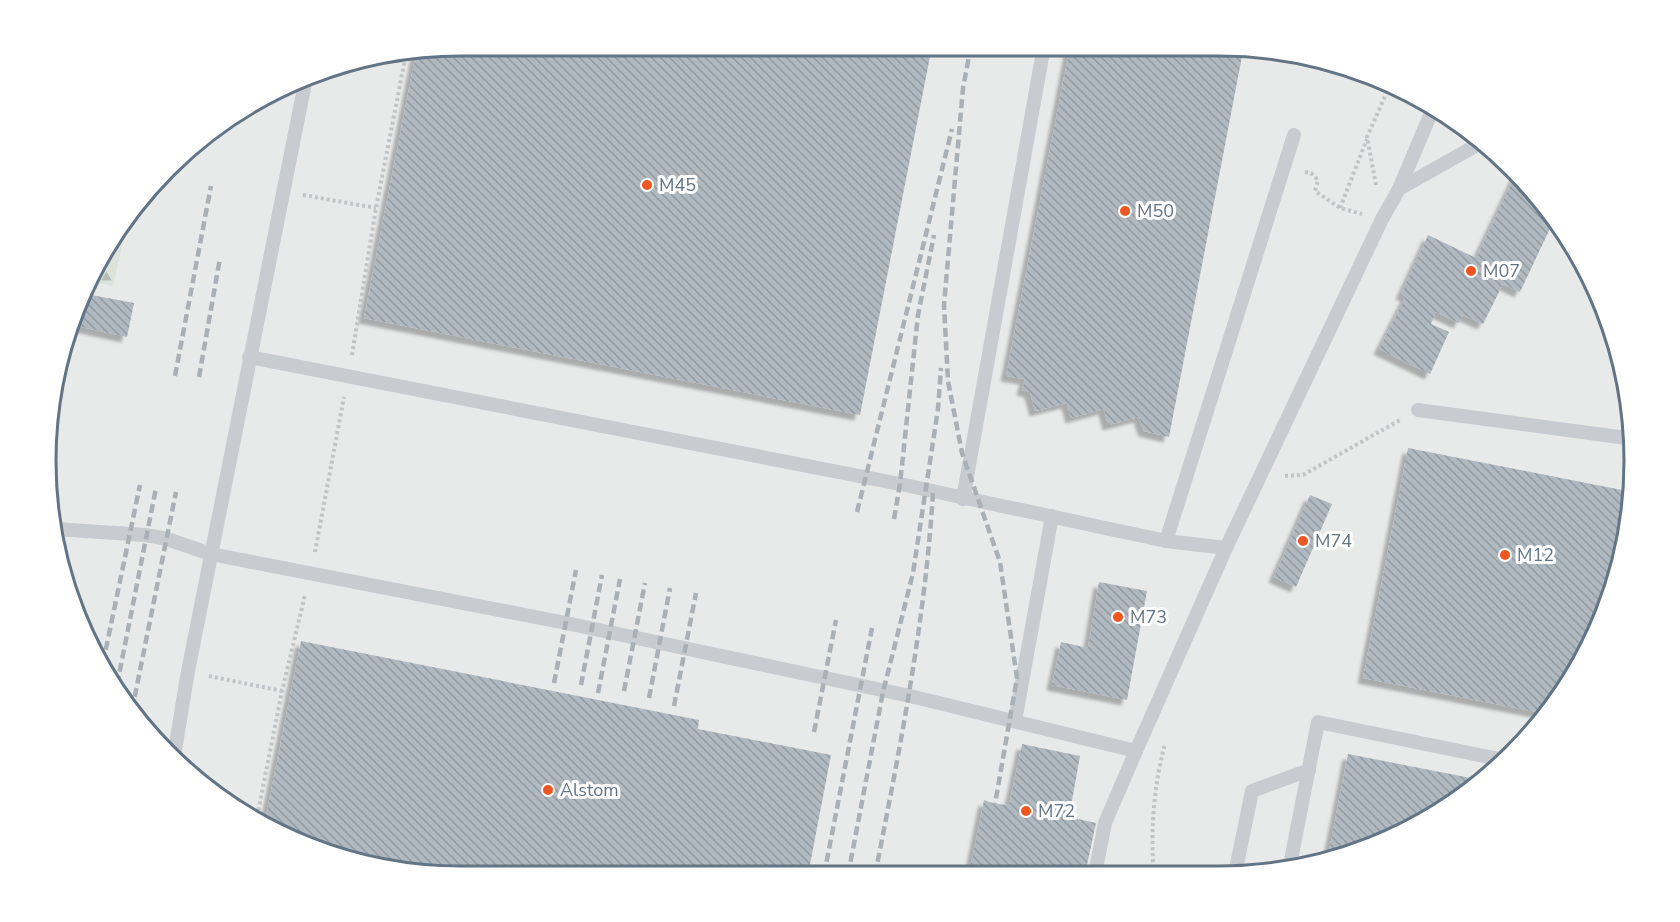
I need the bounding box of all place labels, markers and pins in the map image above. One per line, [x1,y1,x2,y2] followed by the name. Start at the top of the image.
[659,173,696,197] place label: M45
[640,178,654,192] marker: M45
[1137,199,1174,223] place label: M50
[1118,204,1132,218] marker: M50
[1483,259,1520,283] place label: M07
[1464,264,1478,278] marker: M07
[1315,529,1352,553] place label: M74
[1296,534,1310,548] marker: M74
[1517,543,1554,567] place label: M12
[1498,548,1512,562] marker: M12
[1130,605,1167,629] place label: M73
[1111,610,1125,624] marker: M73
[560,778,619,802] place label: Alstom
[541,783,555,797] marker: Alstom
[1038,799,1075,823] place label: M72
[1019,804,1033,818] marker: M72

